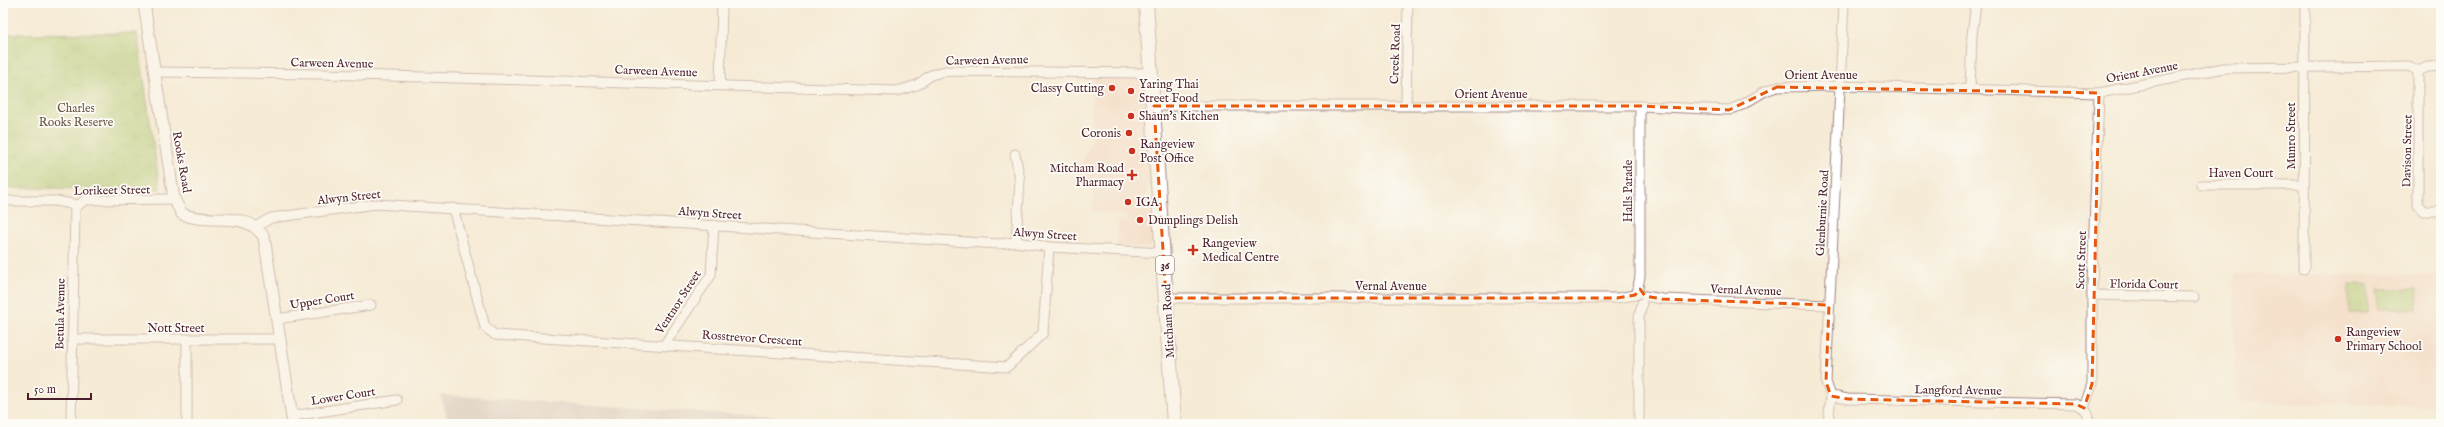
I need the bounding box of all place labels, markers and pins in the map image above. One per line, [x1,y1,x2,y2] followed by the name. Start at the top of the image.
[1139,77,1199,106] place label: Yaring Thai Street Food
[1031,81,1104,96] place label: Classy Cutting
[1107,83,1117,93] marker: Classy Cutting
[1126,86,1136,96] marker: Yaring Thai Street Food
[1139,109,1219,124] place label: Shaun's Kitchen
[1126,111,1136,121] marker: Shaun's Kitchen
[1081,126,1121,141] place label: Coronis
[1124,128,1134,138] marker: Coronis
[1140,137,1196,166] place label: Rangeview Post Office
[1127,146,1137,156] marker: Rangeview Post Office
[1050,161,1125,190] place label: Mitcham Road Pharmacy
[1127,170,1137,180] marker: Mitcham Road Pharmacy
[1136,195,1159,210] place label: IGA
[1123,197,1133,207] marker: IGA
[1148,213,1239,229] place label: Dumplings Delish
[1135,215,1145,225] marker: Dumplings Delish
[1202,236,1279,265] place label: Rangeview Medical Centre
[1187,244,1199,256] marker: Rangeview Medical Centre
[2346,325,2422,354] place label: Rangeview Primary School
[2333,334,2343,344] marker: Rangeview Primary School

